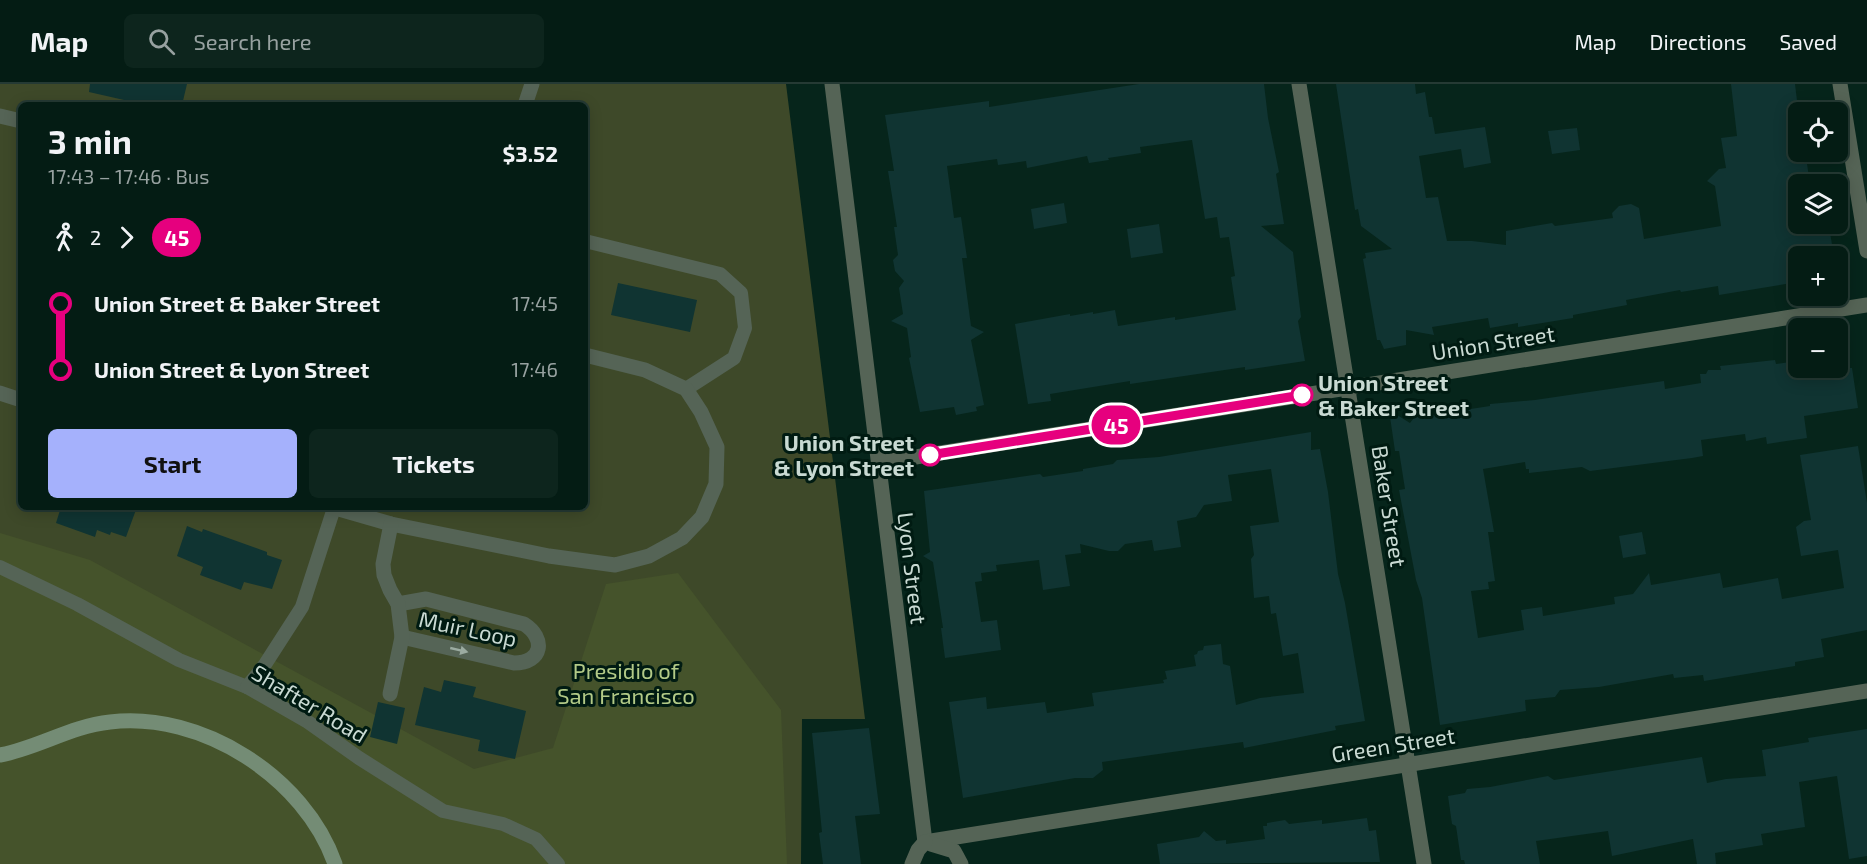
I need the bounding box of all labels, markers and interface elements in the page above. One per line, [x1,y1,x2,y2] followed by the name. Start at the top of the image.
[124,14,544,68] search box
[30,24,88,58] text: Map
[145,25,178,58] icon: search
[193,28,312,54] text: Search here
[1574,29,1617,54] text: Map
[1650,29,1746,54] text: Directions
[1779,29,1837,54] text: Saved
[1788,102,1848,378] map controls
[1788,102,1848,162] button: locate
[48,121,132,161] text: 3 min
[502,140,558,166] text: $3.52
[48,164,209,188] text: 17:43 – 17:46 · Bus
[1788,174,1848,234] button: layers
[48,221,81,254] icon: walk
[110,221,143,254] icon: forward
[90,225,101,249] text: 2
[164,225,189,250] text: 45
[1788,246,1848,306] button: +
[94,290,380,316] text: Union Street & Baker Street
[512,291,558,315] text: 17:45
[1788,318,1848,378] button: −
[1430,319,1556,365] street label: Union Street
[94,356,369,382] text: Union Street & Lyon Street
[511,357,558,381] text: 17:46
[1318,369,1469,420] place label: Union Street & Baker Street
[1291,384,1313,406] marker: Union Street & Baker Street
[1089,406,1143,444] line badge: 45
[1104,413,1128,438] text: 45
[48,429,297,498] button: Start
[309,429,558,498] button: Tickets
[774,429,914,481] place label: Union Street & Lyon Street
[1368,443,1412,569] street label: Baker Street
[919,444,941,466] marker: Union Street & Lyon Street
[893,511,933,625] street label: Lyon Street
[417,605,519,651] street label: Muir Loop
[450,646,468,656] one-way arrow
[557,657,695,708] park label: Presidio of San Francisco
[248,658,372,748] street label: Shafter Road
[1329,721,1457,767] street label: Green Street

